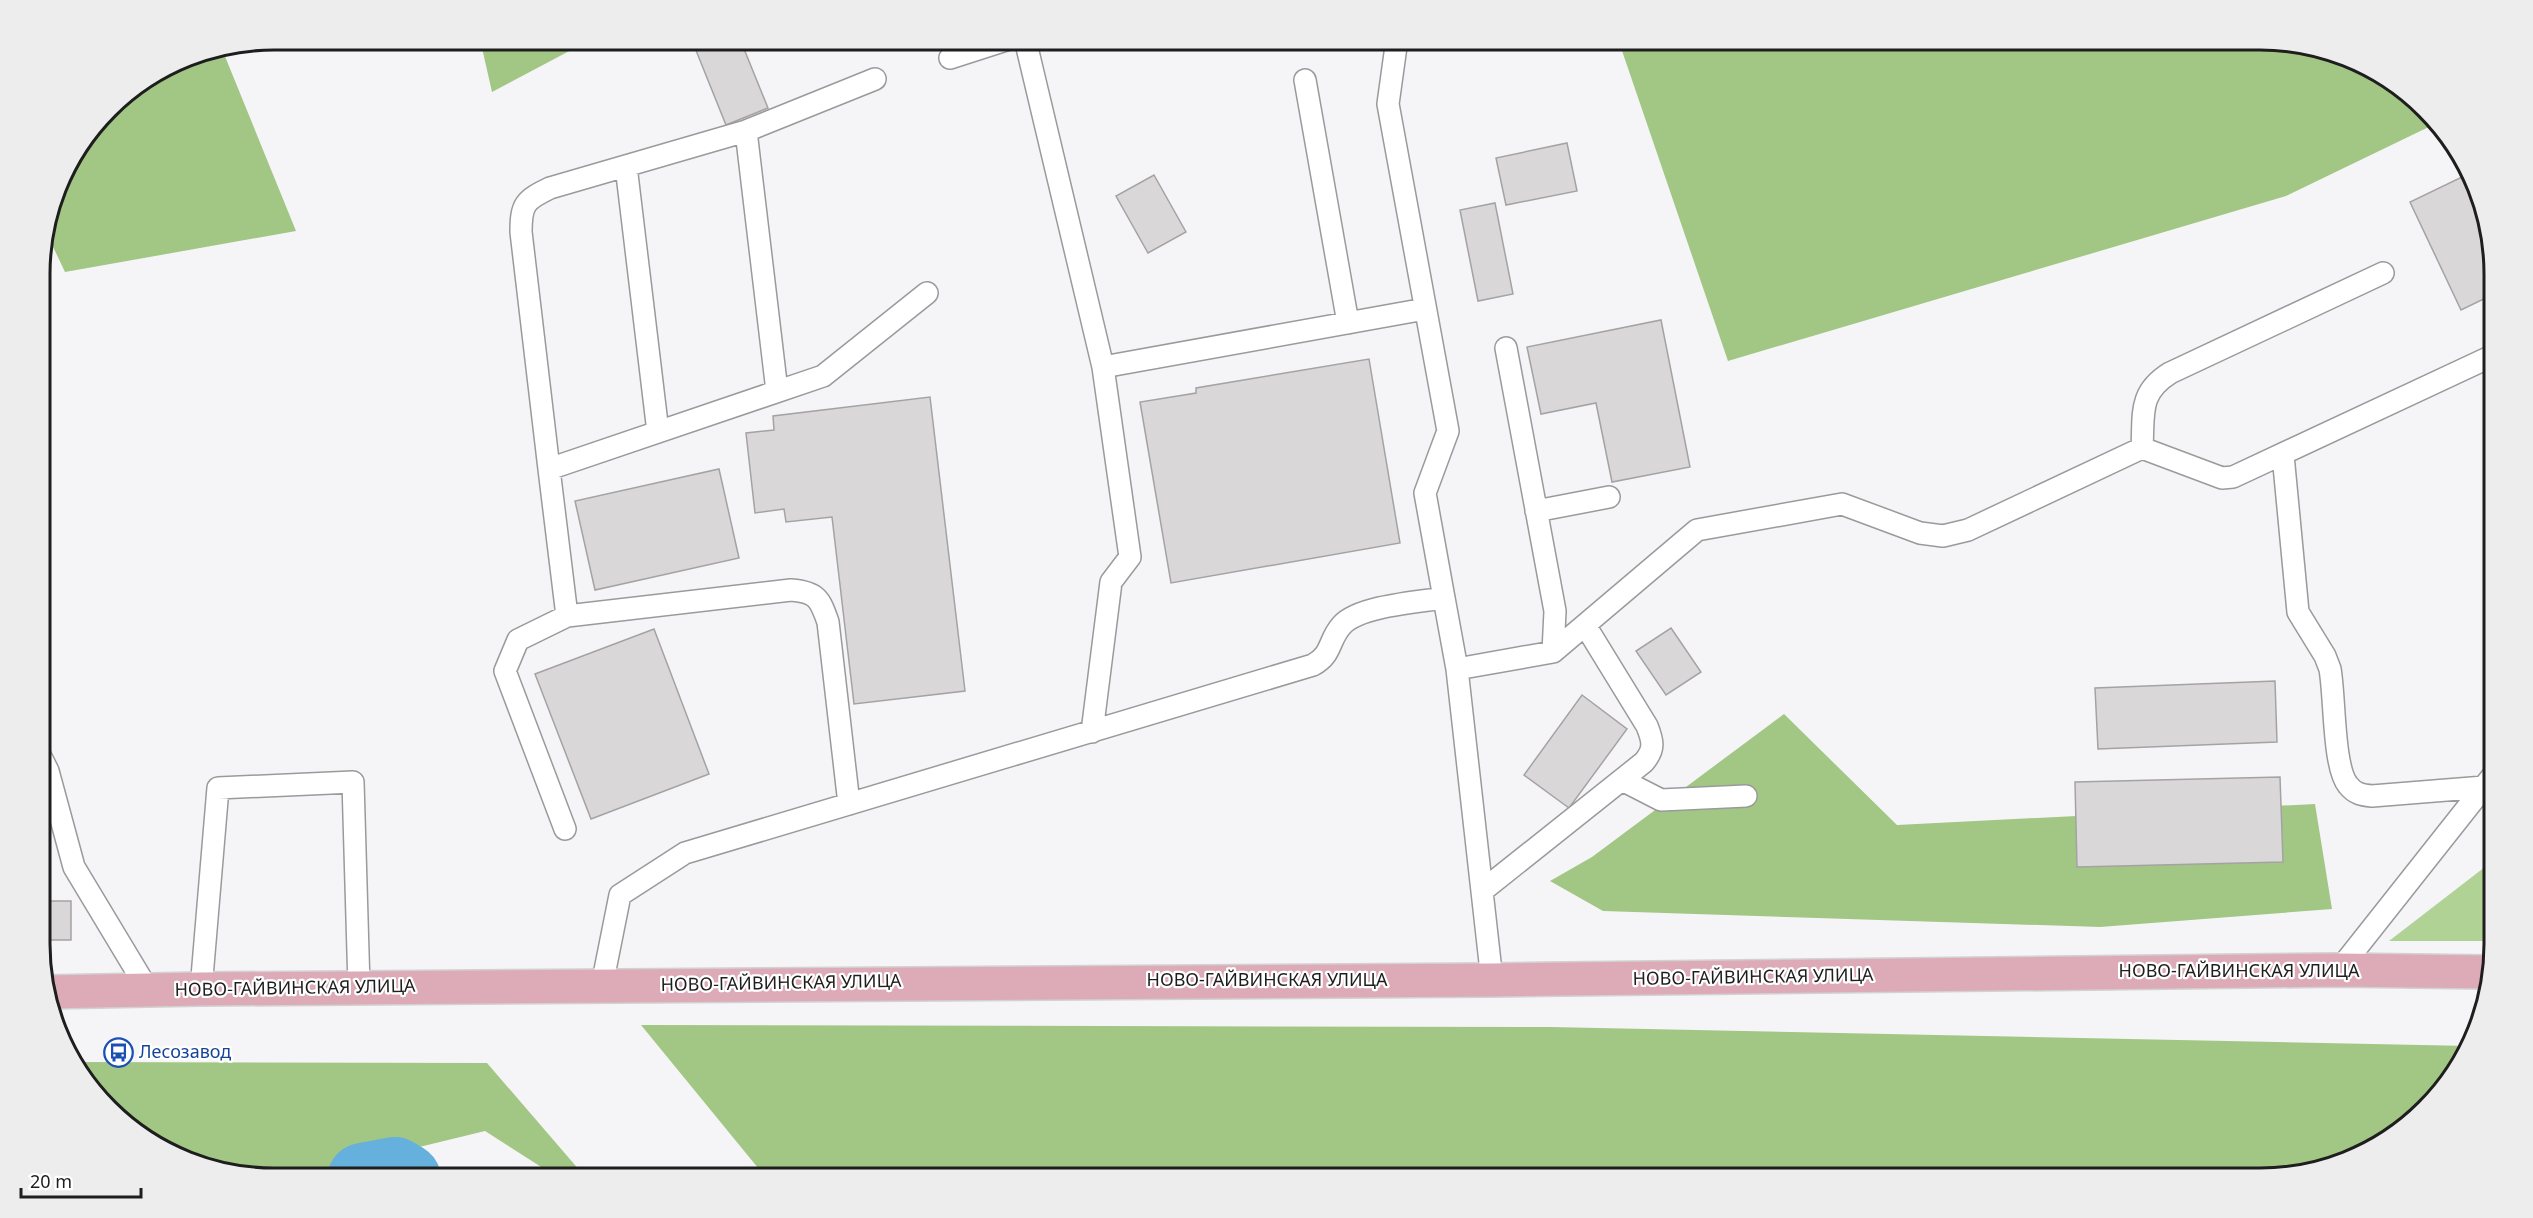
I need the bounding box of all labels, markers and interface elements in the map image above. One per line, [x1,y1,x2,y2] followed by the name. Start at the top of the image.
[2119,958,2360,982] street label: НОВО-ГАЙВИНСКАЯ УЛИЦА
[1632,962,1874,990] street label: НОВО-ГАЙВИНСКАЯ УЛИЦА
[1147,967,1388,991] street label: НОВО-ГАЙВИНСКАЯ УЛИЦА
[660,968,902,996] street label: НОВО-ГАЙВИНСКАЯ УЛИЦА
[174,973,416,1001] street label: НОВО-ГАЙВИНСКАЯ УЛИЦА
[102,1036,134,1068] bus stop icon: Лесозавод
[139,1039,231,1063] place label: Лесозавод
[21,1161,141,1199] scale bar
[30,1169,72,1193] text: 20 m

